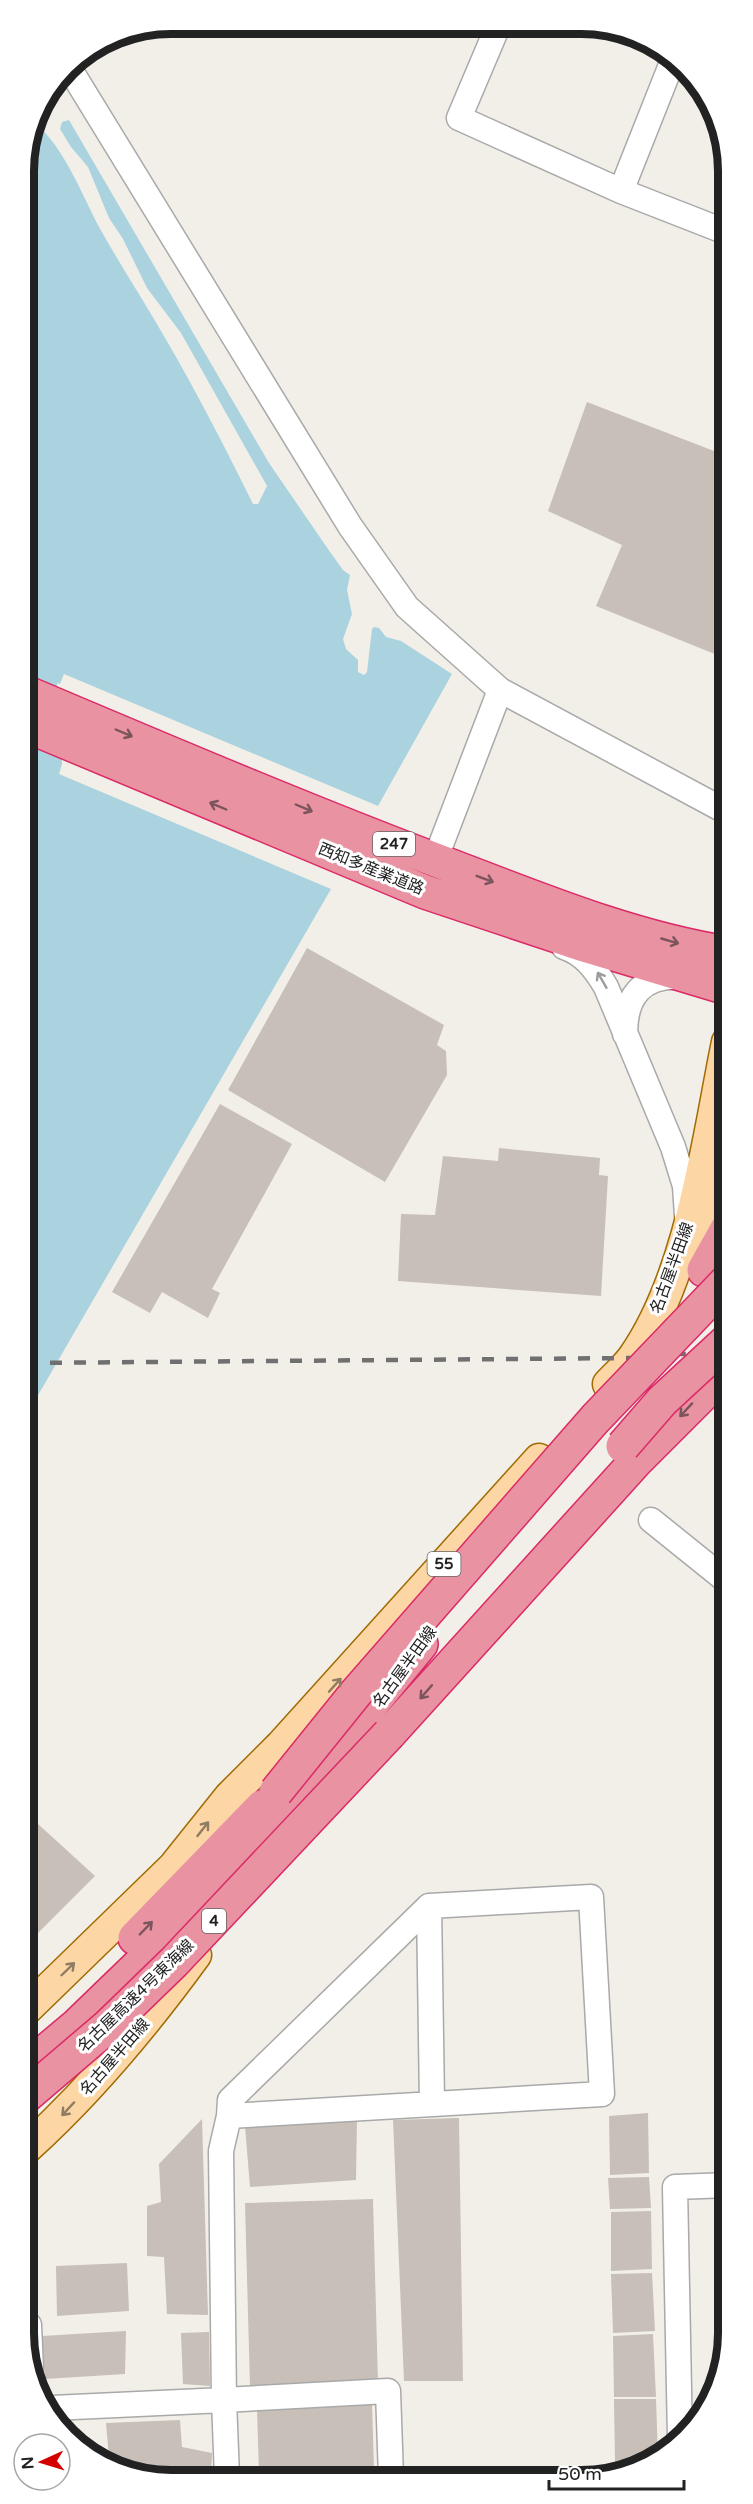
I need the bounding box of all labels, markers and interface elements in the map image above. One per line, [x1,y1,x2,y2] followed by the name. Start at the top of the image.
[114,728,132,739] one-way arrow
[209,800,228,811] one-way arrow
[294,803,312,814] one-way arrow
[373,832,415,856] road number: 247
[315,839,427,899] street label: 西知多産業道路
[475,874,494,885] one-way arrow
[660,936,679,947] one-way arrow
[595,972,607,989] one-way arrow
[646,1219,698,1317] street label: 名古屋半田線
[678,1402,693,1417] one-way arrow
[428,1552,460,1576] road number: 55
[369,1622,441,1712] street label: 名古屋半田線
[328,1678,342,1693] one-way arrow
[419,1684,433,1699] one-way arrow
[197,1821,210,1837] one-way arrow
[202,1909,226,1933] road number: 4
[138,1920,153,1935] one-way arrow
[74,1935,198,2057] street label: 名古屋高速4号東海線
[61,1962,76,1976] one-way arrow
[76,2014,154,2100] street label: 名古屋半田線
[61,2101,76,2116] one-way arrow
[12,2432,72,2492] north arrow
[549,2453,684,2491] scale bar
[18,2456,38,2470] text: N
[558,2463,602,2485] text: 50 m

